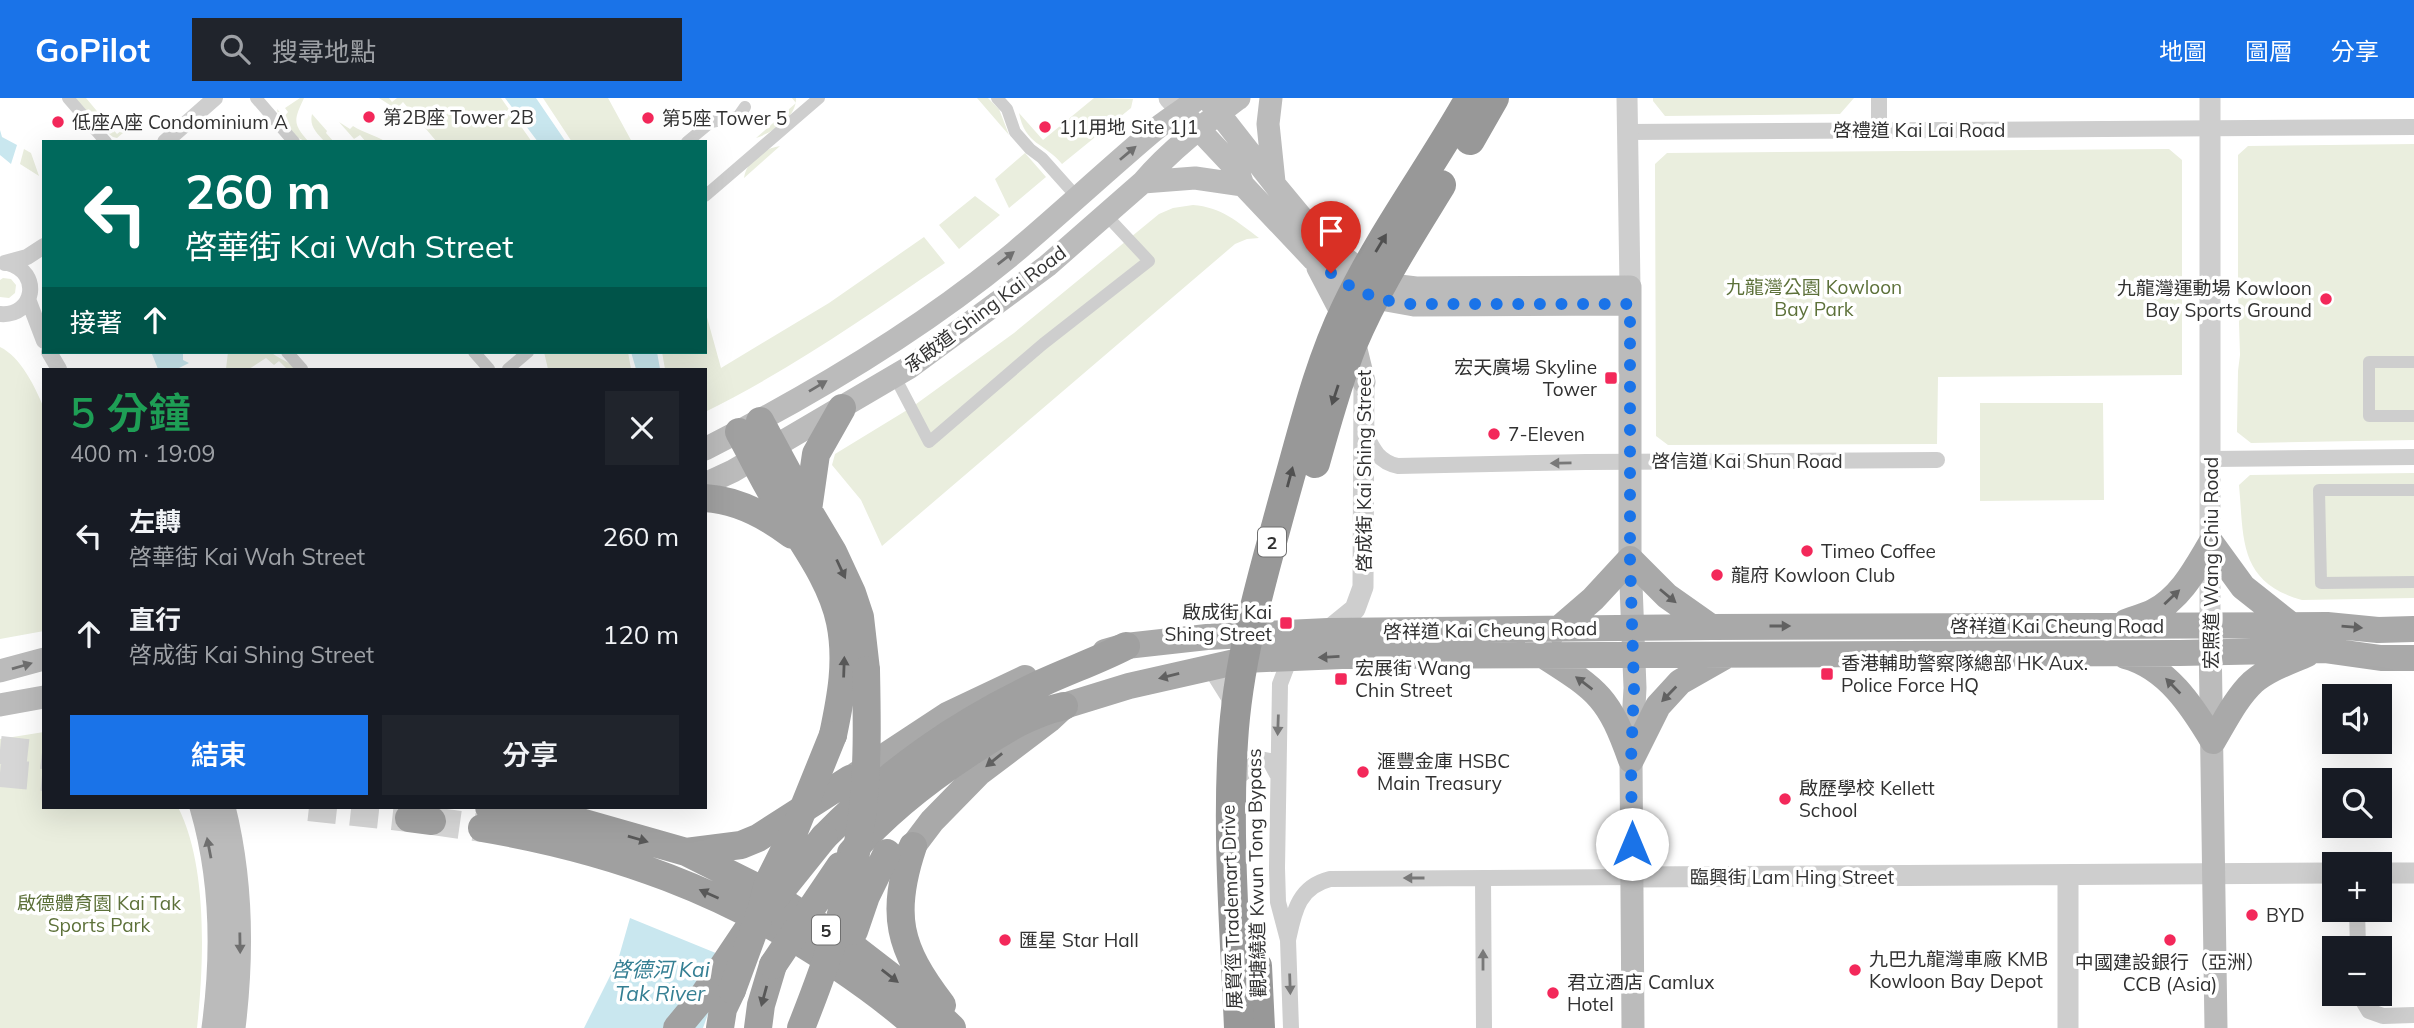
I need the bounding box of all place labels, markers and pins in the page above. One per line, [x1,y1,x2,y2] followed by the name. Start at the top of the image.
[383,105,534,129] place label: 第2B座 Tower 2B
[662,106,787,130] place label: 第5座 Tower 5
[361,109,377,125] marker: 第2B座 Tower 2B
[72,110,288,134] place label: 低座A座 Condominium A
[640,110,656,126] marker: 第5座 Tower 5
[50,114,66,130] marker: 低座A座 Condominium A
[1059,115,1198,139] place label: 1J1用地 Site 1J1
[1037,119,1053,135] marker: 1J1用地 Site 1J1
[1301,201,1361,273] pin
[2117,276,2312,322] place label: 九龍灣運動場 Kowloon Bay Sports Ground
[2318,291,2334,307] marker: 九龍灣運動場 Kowloon Bay Sports Ground
[1454,355,1597,401] place label: 宏天廣場 Skyline Tower
[1603,370,1619,386] marker: 宏天廣場 Skyline Tower
[1508,422,1585,446] place label: 7-Eleven
[1486,426,1502,442] marker: 7-Eleven
[1821,539,1936,563] place label: Timeo Coffee
[1799,543,1815,559] marker: Timeo Coffee
[1731,563,1895,587] place label: 龍府 Kowloon Club
[1709,567,1725,583] marker: 龍府 Kowloon Club
[1164,600,1272,646] place label: 啟成街 Kai Shing Street
[1278,615,1294,631] marker: 啟成街 Kai Shing Street
[1841,651,2088,697] place label: 香港輔助警察隊總部 HK Aux. Police Force HQ
[1355,656,1471,702] place label: 宏展街 Wang Chin Street
[1819,666,1835,682] marker: 香港輔助警察隊總部 HK Aux. Police Force HQ
[1333,671,1349,687] marker: 宏展街 Wang Chin Street
[1377,749,1510,795] place label: 滙豐金庫 HSBC Main Treasury
[1355,764,1371,780] marker: 滙豐金庫 HSBC Main Treasury
[1799,776,1935,822] place label: 啟歷學校 Kellett School
[1777,791,1793,807] marker: 啟歷學校 Kellett School
[2266,903,2305,927] place label: BYD
[2244,907,2260,923] marker: BYD
[1019,928,1139,952] place label: 匯星 Star Hall
[997,932,1013,948] marker: 匯星 Star Hall
[2162,932,2178,948] marker: 中國建設銀行（亞洲） CCB (Asia)
[1869,947,2048,993] place label: 九巴九龍灣車廠 KMB Kowloon Bay Depot
[2075,950,2265,996] place label: 中國建設銀行（亞洲） CCB (Asia)
[1847,962,1863,978] marker: 九巴九龍灣車廠 KMB Kowloon Bay Depot
[1567,970,1714,1016] place label: 君立酒店 Camlux Hotel
[1545,985,1561,1001] marker: 君立酒店 Camlux Hotel

